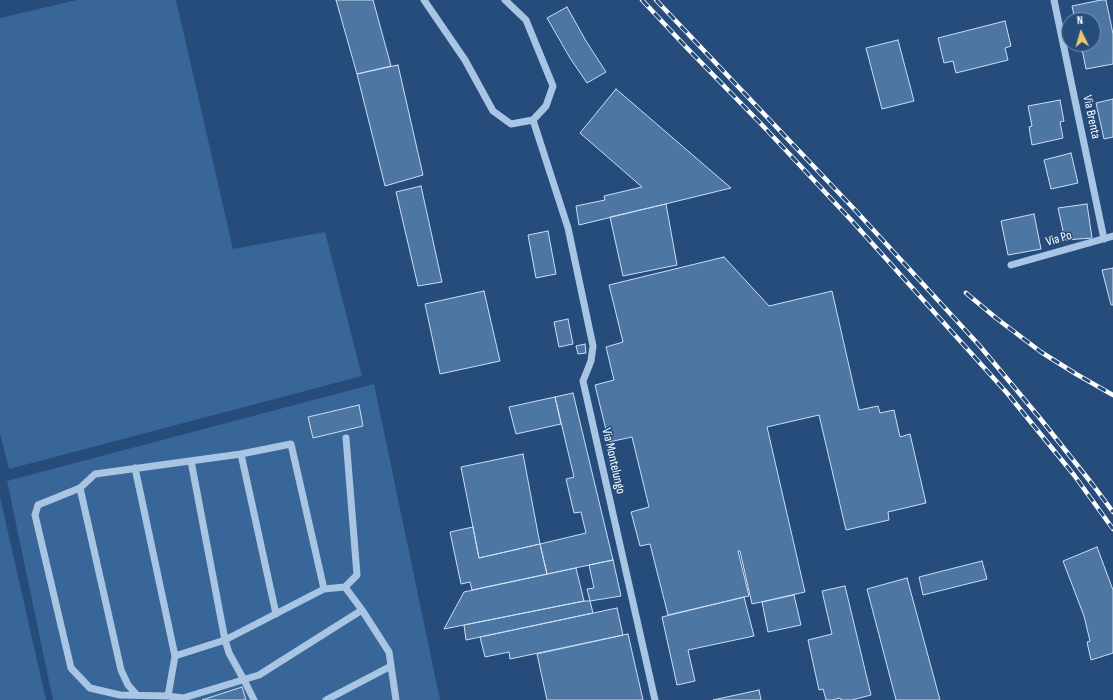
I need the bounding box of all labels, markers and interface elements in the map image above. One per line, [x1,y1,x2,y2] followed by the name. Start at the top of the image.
[1061,12,1101,52] north arrow
[1077,14,1083,27] text: N
[1079,94,1103,140] street label: Via Brenta
[1044,228,1074,250] street label: Via Po
[598,427,628,495] street label: Via Montelungo

